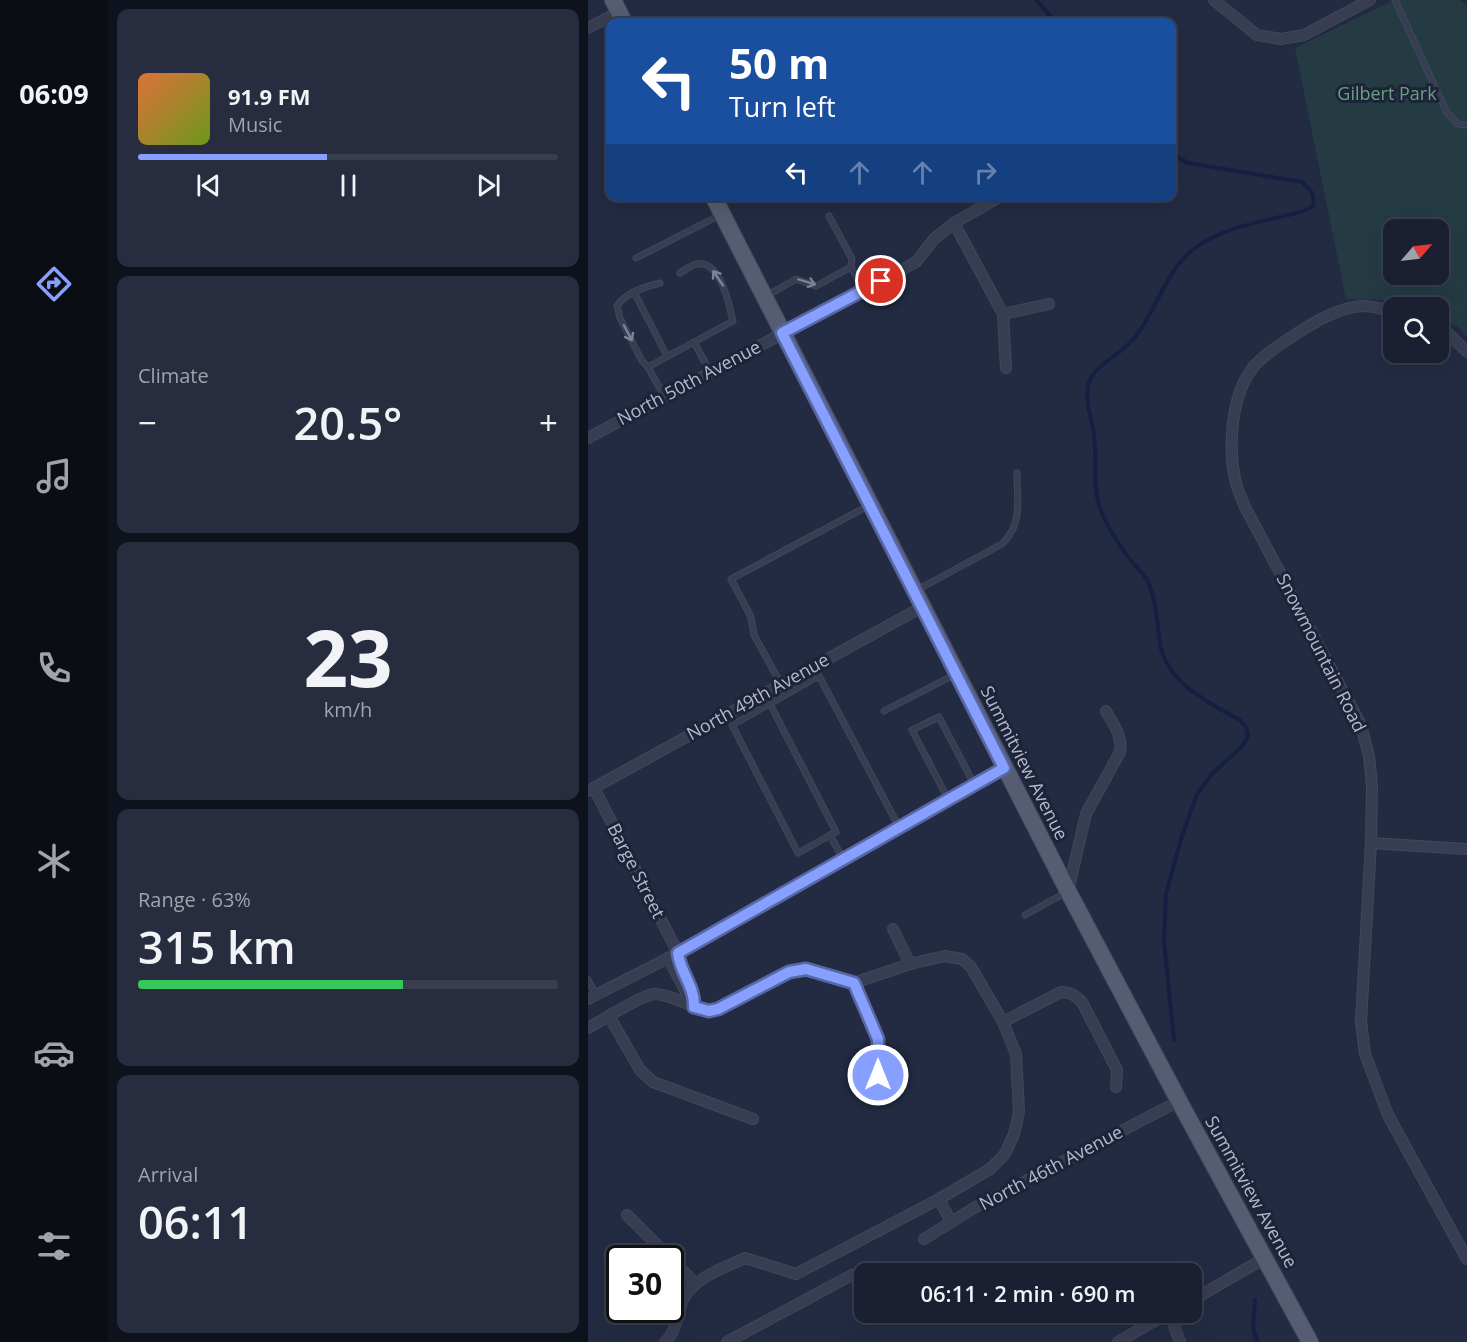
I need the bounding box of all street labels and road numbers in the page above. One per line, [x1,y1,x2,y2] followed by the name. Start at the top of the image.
[613,334,764,430] street label: North 50th Avenue
[1271,569,1372,736] street label: Snowmountain Road
[682,647,833,745] street label: North 49th Avenue
[976,681,1074,844] street label: Summitview Avenue
[603,819,671,922] street label: Barge Street
[1200,1111,1304,1272] street label: Summitview Avenue
[975,1119,1126,1215] street label: North 46th Avenue

